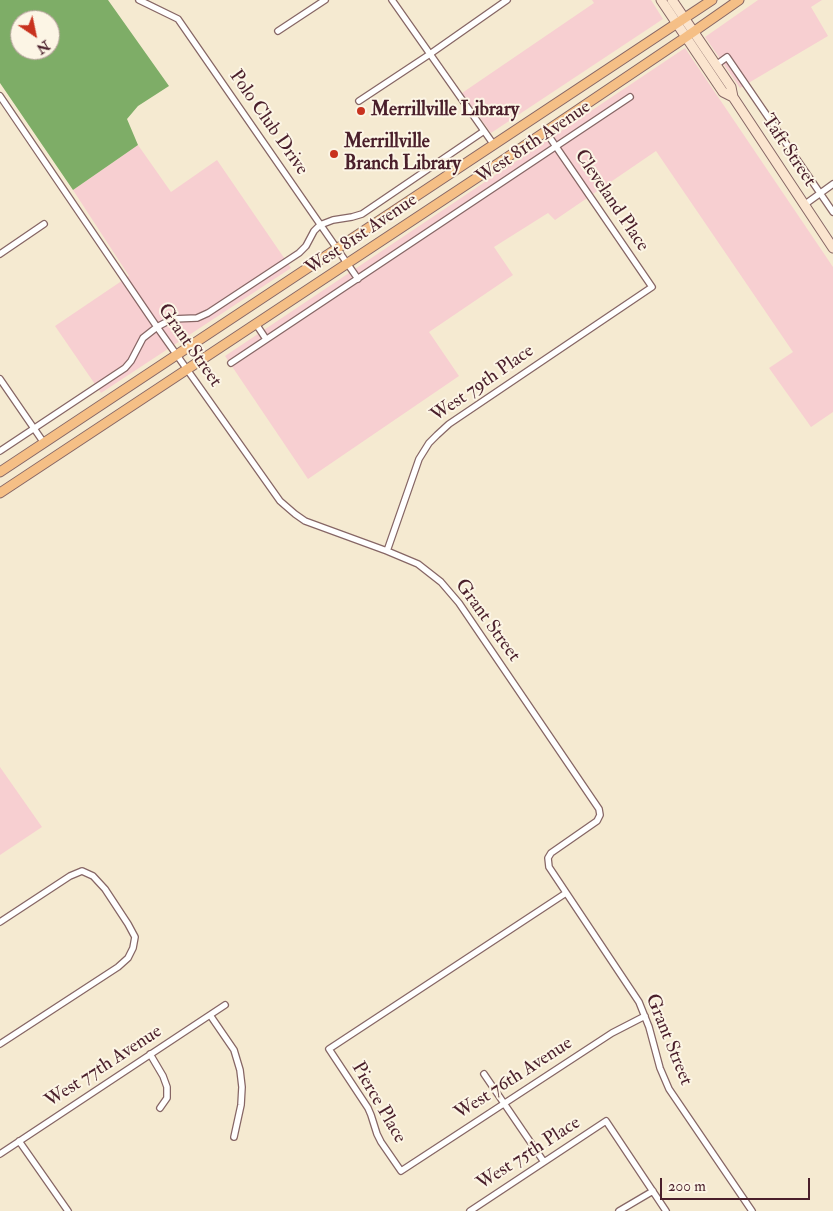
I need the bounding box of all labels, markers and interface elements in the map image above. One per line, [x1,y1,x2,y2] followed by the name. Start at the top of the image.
[10,10,60,60] north arrow
[33,36,53,58] text: N
[223,66,313,180] street label: Polo Club Drive
[472,96,596,190] street label: West 81th Avenue
[371,100,519,122] place label: Merrillville Library
[355,105,367,117] marker: Merrillville Library
[756,111,820,191] street label: Taft Street
[344,132,461,176] place label: Merrillville Branch Library
[569,146,653,256] street label: Cleveland Place
[328,148,340,160] marker: Merrillville Branch Library
[302,189,422,281] street label: West 81st Avenue
[152,300,226,392] street label: Grant Street
[427,340,539,428] street label: West 79th Place
[449,575,525,667] street label: Grant Street
[639,991,697,1089] street label: Grant Street
[41,1021,167,1113] street label: West 77th Avenue
[451,1032,577,1126] street label: West 76th Avenue
[346,1058,410,1148] street label: Pierce Place
[473,1112,585,1196] street label: West 75th Place
[663,1168,813,1200] scale bar
[668,1177,706,1196] text: 200 m

